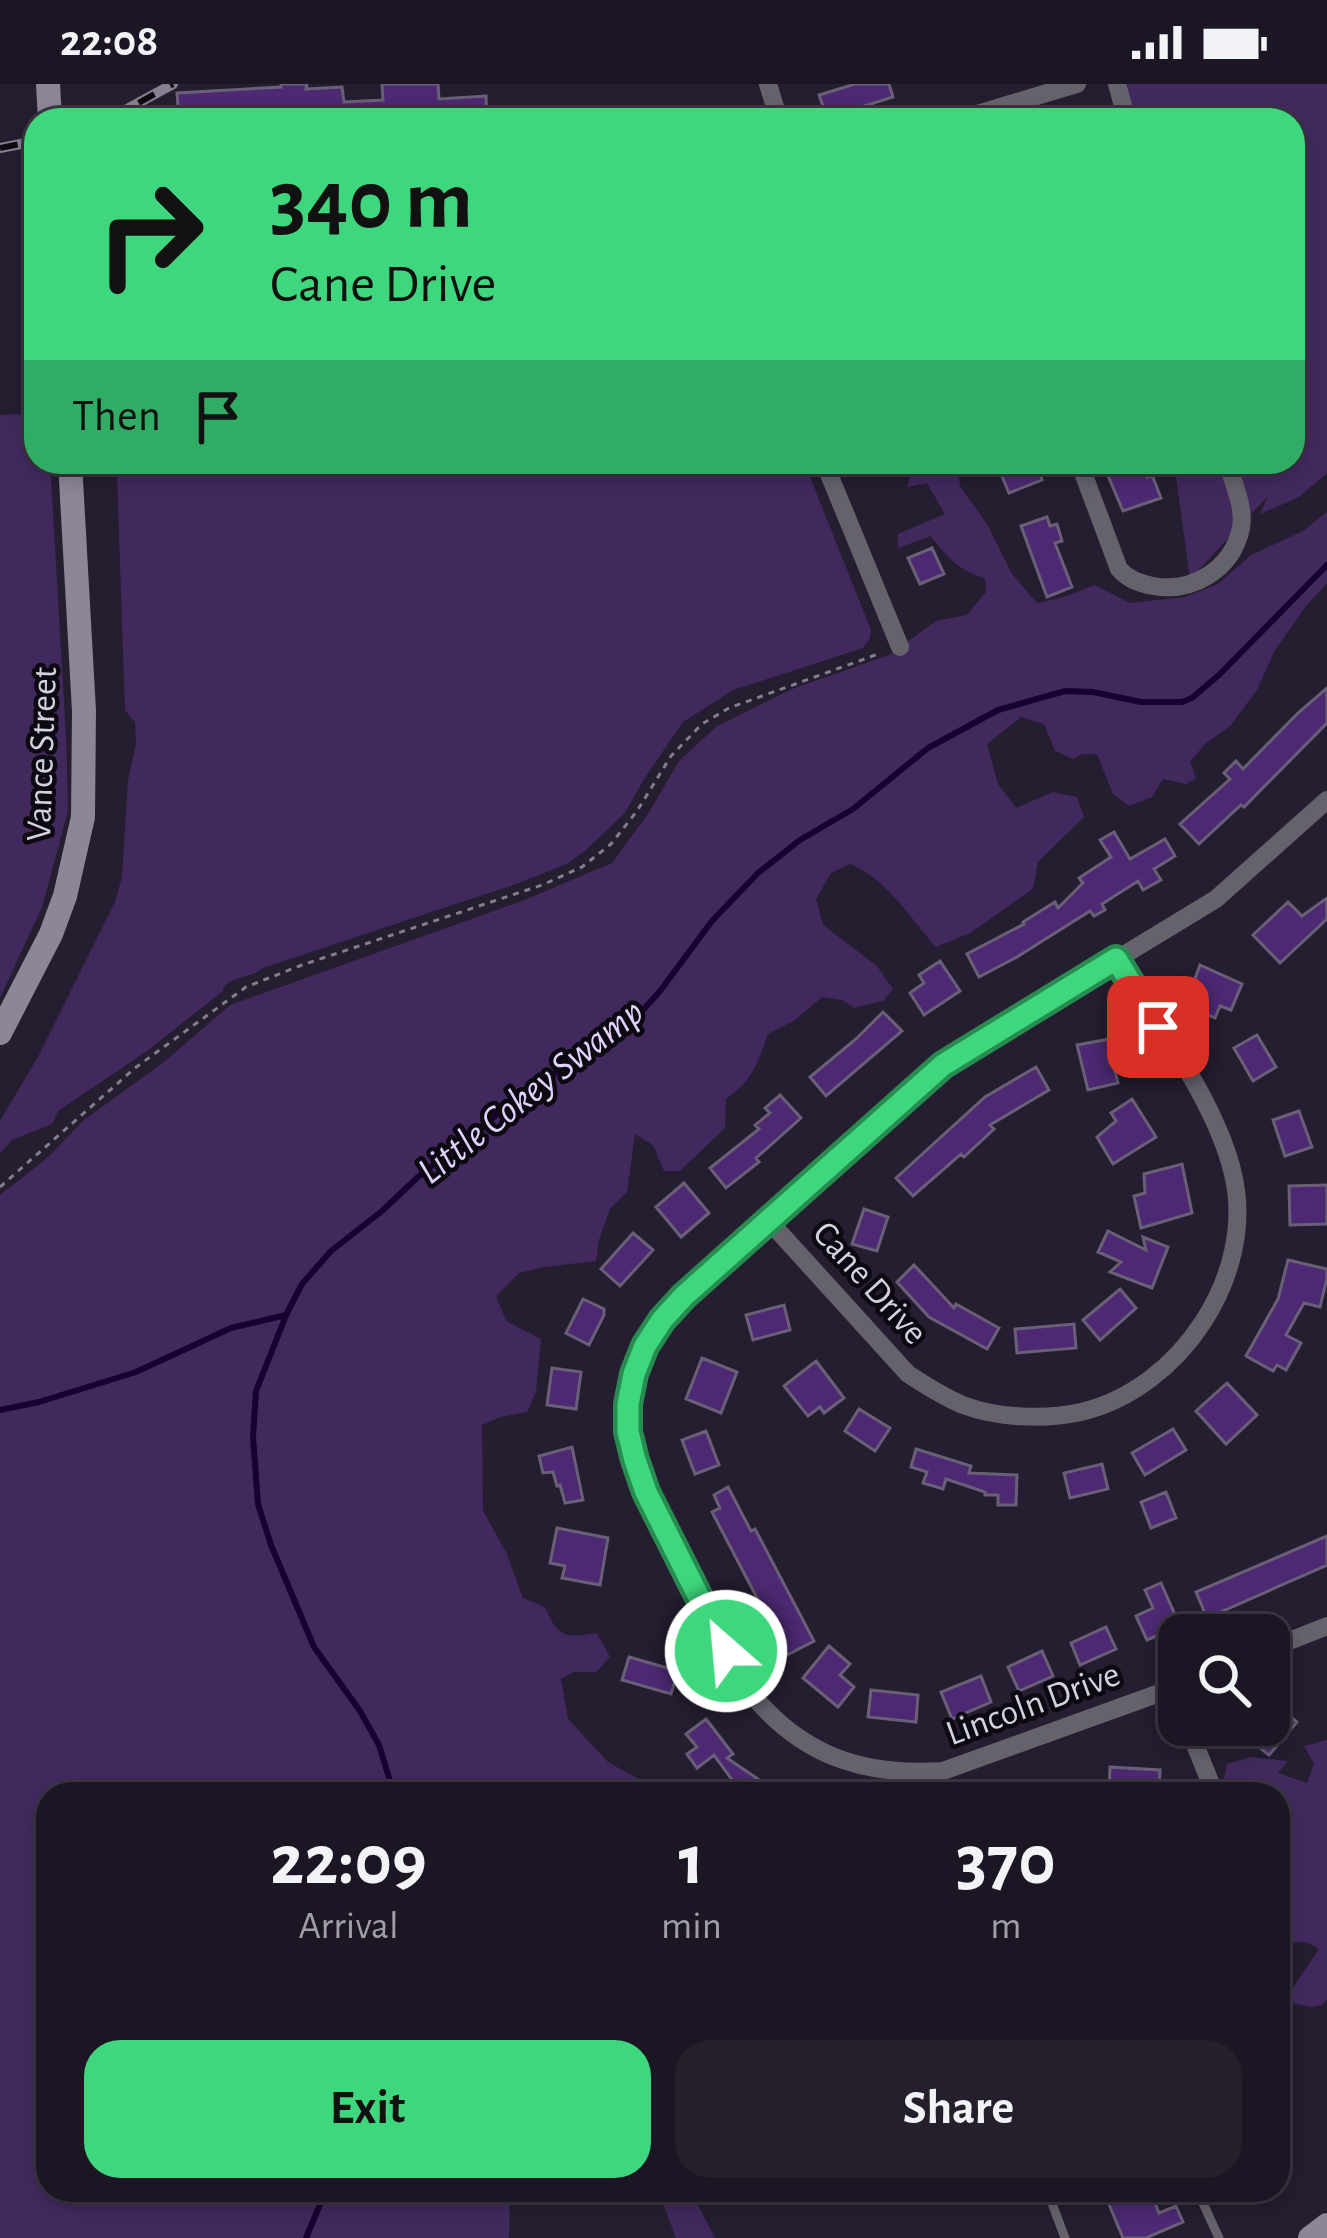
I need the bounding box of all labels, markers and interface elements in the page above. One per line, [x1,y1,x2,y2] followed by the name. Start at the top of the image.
[60,19,158,64] text: 22:08
[72,156,228,312] icon: right
[270,160,473,244] text: 340 m
[270,258,496,312] text: Cane Drive
[185,384,251,450] icon: arrive
[72,394,161,439] text: Then
[21,666,63,842] street label: Vance Street
[1107,976,1209,1078] pin
[411,992,651,1192] water label: Little Cokey Swamp
[1125,994,1191,1060] icon: arrive
[806,1215,934,1351] street label: Cane Drive
[663,1588,789,1714] position arrow
[1158,1614,1290,1746] map controls
[1158,1614,1290,1746] button: search
[941,1656,1125,1752] street label: Lincoln Drive
[270,1825,427,1897] text: 22:09
[679,1825,704,1897] text: 1
[956,1825,1056,1897] text: 370
[298,1907,399,1946] text: Arrival
[661,1907,722,1946] text: min
[990,1907,1022,1946] text: m
[84,2040,651,2178] button: Exit
[675,2040,1242,2178] button: Share

